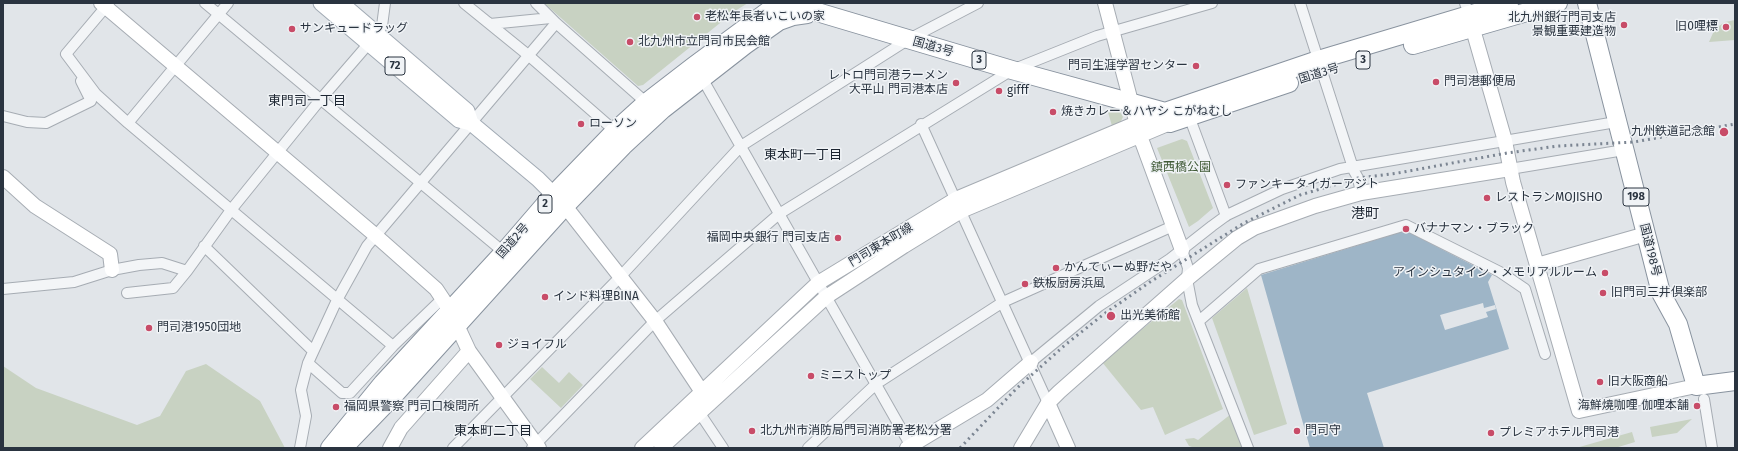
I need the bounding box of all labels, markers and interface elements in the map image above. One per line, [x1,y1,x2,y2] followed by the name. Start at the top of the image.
[705,10,825,24] place label: 老松年長者いこいの家
[1508,11,1616,39] place label: 北九州銀行門司支店 景観重要建造物
[692,12,702,22] marker: 老松年長者いこいの家
[1619,20,1629,30] marker: 北九州銀行門司支店 景観重要建造物
[1675,20,1718,34] place label: 旧0哩標
[300,22,408,36] place label: サンキュードラッグ
[1721,22,1731,32] marker: 旧0哩標
[287,24,297,34] marker: サンキュードラッグ
[911,34,955,60] street label: 国道3号
[638,35,770,49] place label: 北九州市立門司市民会館
[625,37,635,47] marker: 北九州市立門司市民会館
[972,51,986,69] road number: 3
[1356,51,1370,69] road number: 3
[385,57,405,75] road number: 72
[1068,59,1188,73] place label: 門司生涯学習センター
[1191,61,1201,71] marker: 門司生涯学習センター
[1297,61,1341,87] street label: 国道3号
[828,69,948,97] place label: レトロ門司港ラーメン 大平山 門司港本店
[1444,75,1516,89] place label: 門司港郵便局
[1431,77,1441,87] marker: 門司港郵便局
[951,78,961,88] marker: レトロ門司港ラーメン 大平山 門司港本店
[1007,84,1029,98] place label: gifff
[994,86,1004,96] marker: gifff
[268,93,346,109] district label: 東門司一丁目
[1061,105,1232,119] place label: 焼きカレー＆ハヤシ こがねむし
[1048,107,1058,117] marker: 焼きカレー＆ハヤシ こがねむし
[589,117,637,131] place label: ローソン
[576,119,586,129] marker: ローソン
[1631,125,1715,139] place label: 九州鉄道記念館
[1718,126,1730,138] marker: 九州鉄道記念館
[764,147,842,163] district label: 東本町一丁目
[1151,161,1211,175] park label: 鎮西橋公園
[1235,178,1379,192] place label: ファンキータイガーアジト
[1222,180,1232,190] marker: ファンキータイガーアジト
[1623,188,1649,206] road number: 198
[1495,191,1603,205] place label: レストランMOJISHO
[1482,193,1492,203] marker: レストランMOJISHO
[538,195,552,213] road number: 2
[1351,206,1379,222] district label: 港町
[494,220,532,262] street label: 国道2号
[846,220,916,270] street label: 門司東本町線
[1414,222,1534,236] place label: バナナマン・ブラック
[1636,222,1664,278] street label: 国道198号
[1401,224,1411,234] marker: バナナマン・ブラック
[707,231,830,245] place label: 福岡中央銀行 門司支店
[833,233,843,243] marker: 福岡中央銀行 門司支店
[1064,261,1172,275] place label: かんてぃーぬ野だや
[1051,263,1061,273] marker: かんてぃーぬ野だや
[1393,266,1597,280] place label: アインシュタイン・メモリアルルーム
[1600,268,1610,278] marker: アインシュタイン・メモリアルルーム
[1033,277,1105,291] place label: 鉄板厨房浜風
[1020,279,1030,289] marker: 鉄板厨房浜風
[1611,286,1707,300] place label: 旧門司三井倶楽部
[1598,288,1608,298] marker: 旧門司三井倶楽部
[553,290,639,304] place label: インド料理BINA
[540,292,550,302] marker: インド料理BINA
[1120,309,1180,323] place label: 出光美術館
[1105,310,1117,322] marker: 出光美術館
[157,321,241,335] place label: 門司港1950団地
[144,323,154,333] marker: 門司港1950団地
[507,338,567,352] place label: ジョイフル
[494,340,504,350] marker: ジョイフル
[819,369,891,383] place label: ミニストップ
[806,371,816,381] marker: ミニストップ
[1608,375,1668,389] place label: 旧大阪商船
[1595,377,1605,387] marker: 旧大阪商船
[1578,399,1689,413] place label: 海鮮燒咖哩 伽哩本舗
[344,400,479,414] place label: 福岡県警察 門司口検問所
[1692,401,1702,411] marker: 海鮮燒咖哩 伽哩本舗
[331,402,341,412] marker: 福岡県警察 門司口検問所
[454,423,532,439] district label: 東本町二丁目
[760,424,952,438] place label: 北九州市消防局門司消防署老松分署
[1305,424,1341,438] place label: 門司守
[747,426,757,436] marker: 北九州市消防局門司消防署老松分署
[1292,426,1302,436] marker: 門司守
[1499,426,1619,440] place label: プレミアホテル門司港
[1486,428,1496,438] marker: プレミアホテル門司港

